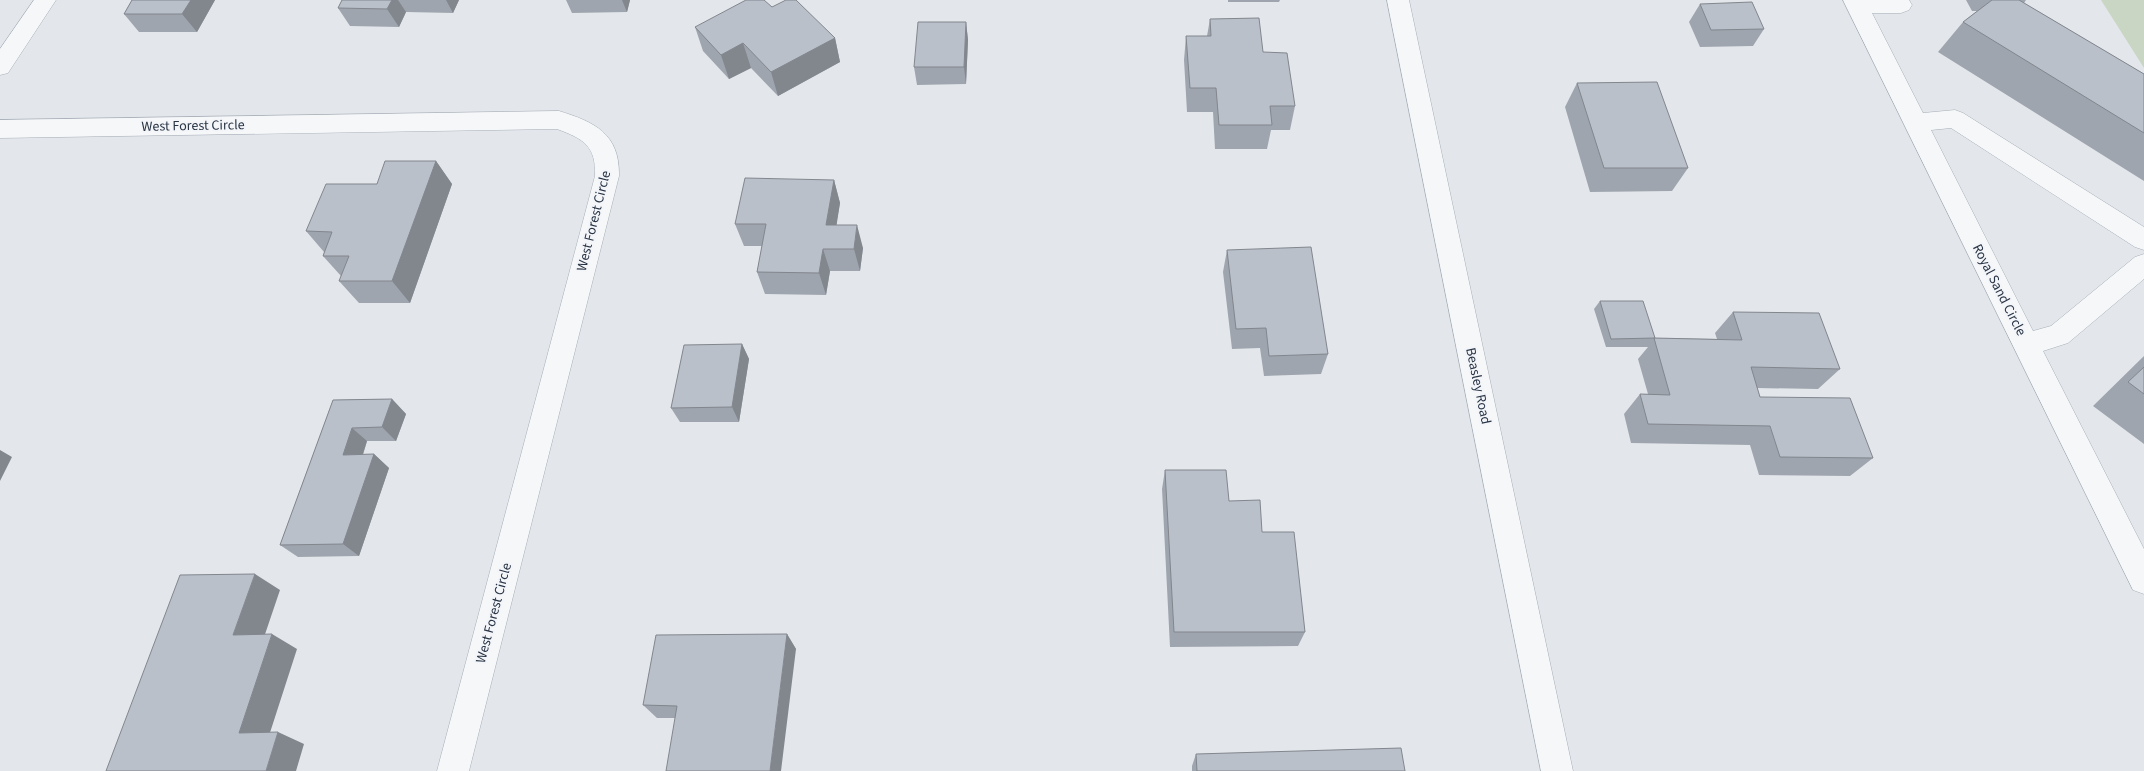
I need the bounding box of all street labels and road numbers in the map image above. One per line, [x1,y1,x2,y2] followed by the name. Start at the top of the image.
[141,115,245,137] street label: West Forest Circle
[572,168,616,273] street label: West Forest Circle
[1967,241,2031,340] street label: Royal Sand Circle
[1460,346,1496,426] street label: Beasley Road
[471,561,517,665] street label: West Forest Circle

